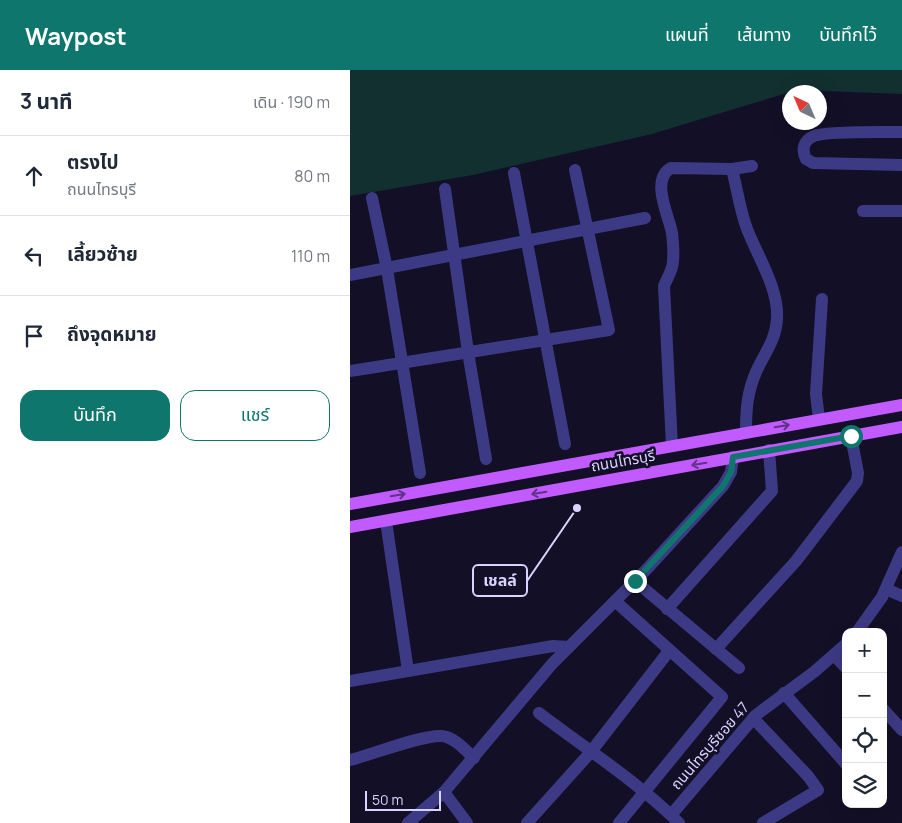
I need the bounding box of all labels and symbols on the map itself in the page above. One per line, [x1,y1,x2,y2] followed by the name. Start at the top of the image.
[782,85,827,130] north arrow
[773,420,789,430] one-way arrow
[840,425,863,448] route start
[589,445,657,476] street label: ถนนไทรบุรี
[691,459,707,469] one-way arrow
[532,489,548,499] one-way arrow
[390,490,406,500] one-way arrow
[473,565,527,596] callout: เชลล์
[483,569,517,591] text: เชลล์
[624,570,647,593] route end
[666,697,754,794] street label: ถนนไทรบุรีซอย 47
[365,788,441,811] scale bar

